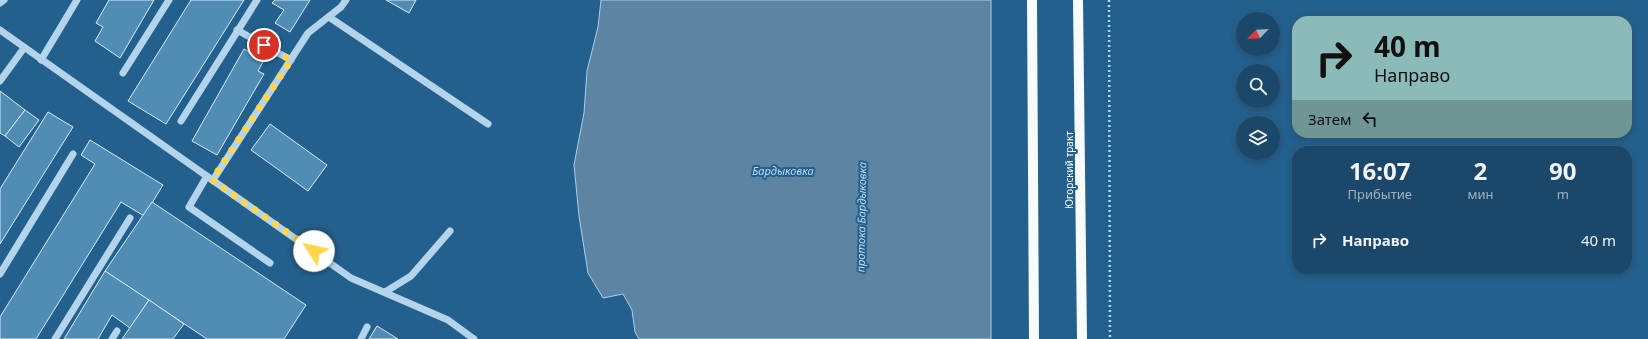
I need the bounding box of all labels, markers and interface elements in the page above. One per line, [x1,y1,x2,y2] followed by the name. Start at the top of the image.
[1236,12,1280,56] north arrow
[1236,12,1280,160] map controls
[1374,27,1441,65] text: 40 m
[247,28,281,62] pin
[1308,32,1360,84] icon: right
[253,34,275,56] icon: arrive
[1374,63,1450,87] text: Направо
[1236,64,1280,108] button: search
[1359,108,1381,130] icon: left
[1308,109,1351,129] text: Затем
[1236,116,1280,160] button: layers
[1062,131,1076,209] street label: Югорский тракт
[1349,154,1411,187] text: 16:07
[1474,154,1487,187] text: 2
[1549,154,1576,187] text: 90
[853,162,869,272] water label: протока Бардыковка
[752,163,814,178] water label: Бардыковка
[1348,185,1412,203] text: Прибытие
[1467,185,1494,203] text: мин
[1557,185,1569,203] text: m
[1308,229,1330,251] icon: right
[293,230,335,272] position arrow
[1342,230,1409,250] text: Направо
[1581,230,1616,250] text: 40 m

